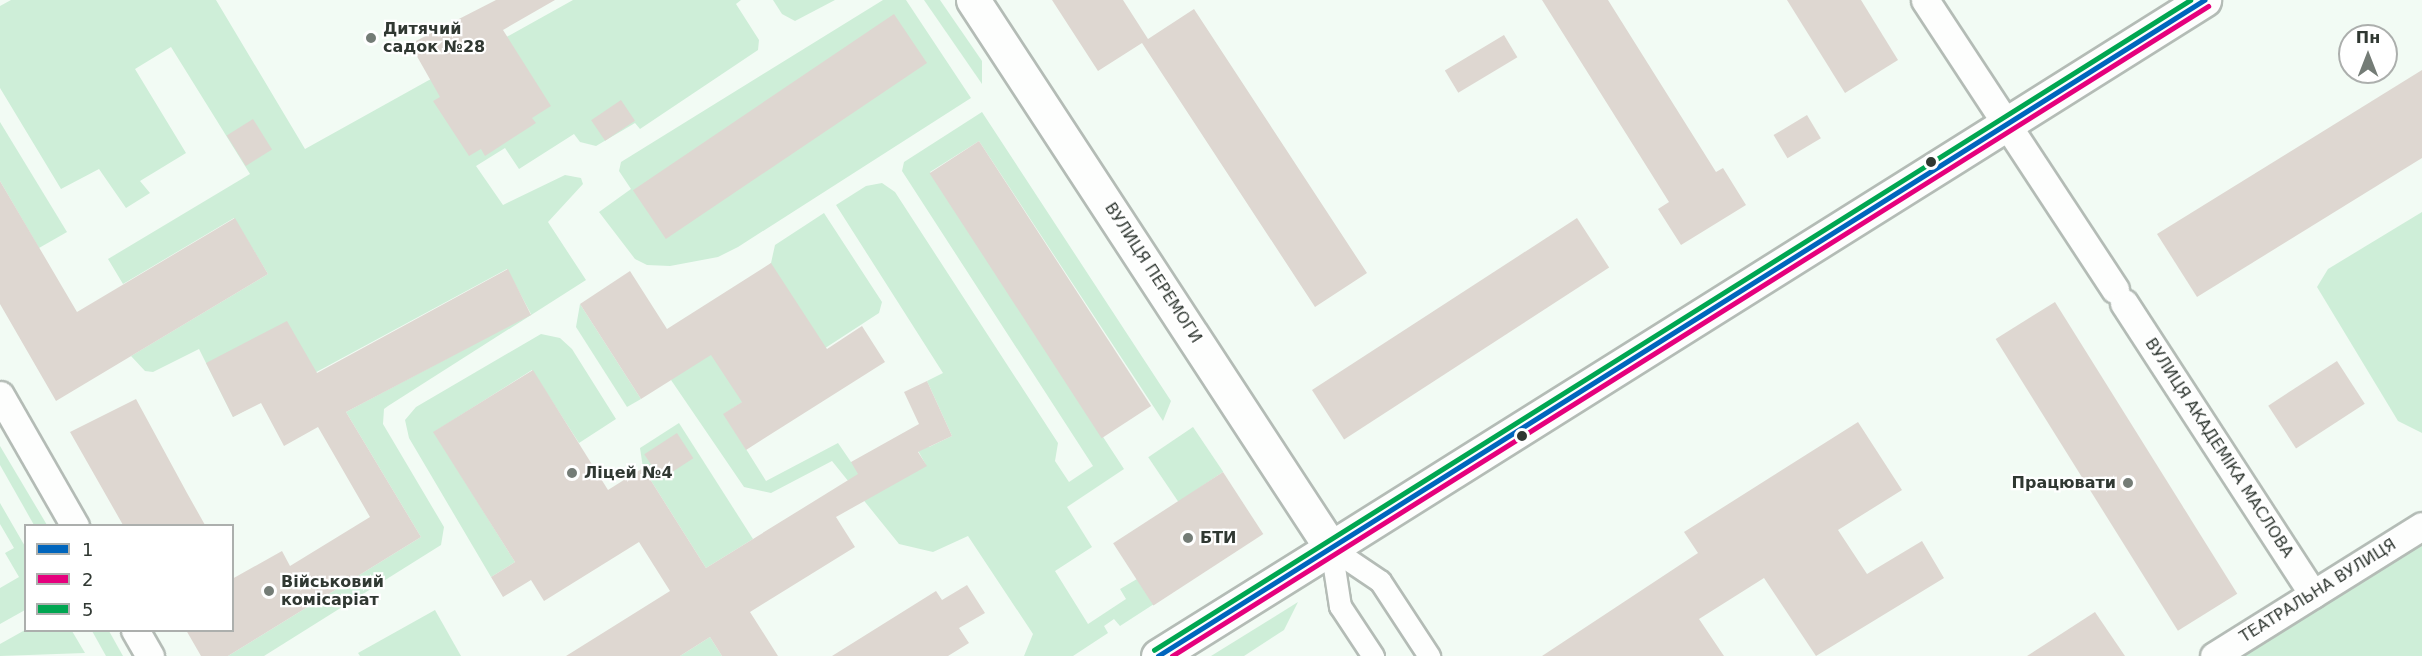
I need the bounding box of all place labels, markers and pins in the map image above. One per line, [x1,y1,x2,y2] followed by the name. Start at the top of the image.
[383,19,485,57] place label: Дитячий садок №28
[364,31,378,45] marker: Дитячий садок №28
[1925,156,1937,168] unlabelled marker
[1516,430,1528,442] unlabelled marker
[584,463,673,483] place label: Ліцей №4
[565,466,579,480] marker: Ліцей №4
[2012,473,2116,493] place label: Працювати
[2121,476,2135,490] marker: Працювати
[1200,528,1236,548] place label: БТИ
[1181,531,1195,545] marker: БТИ
[281,572,384,610] place label: Військовий комісаріат
[262,584,276,598] marker: Військовий комісаріат

